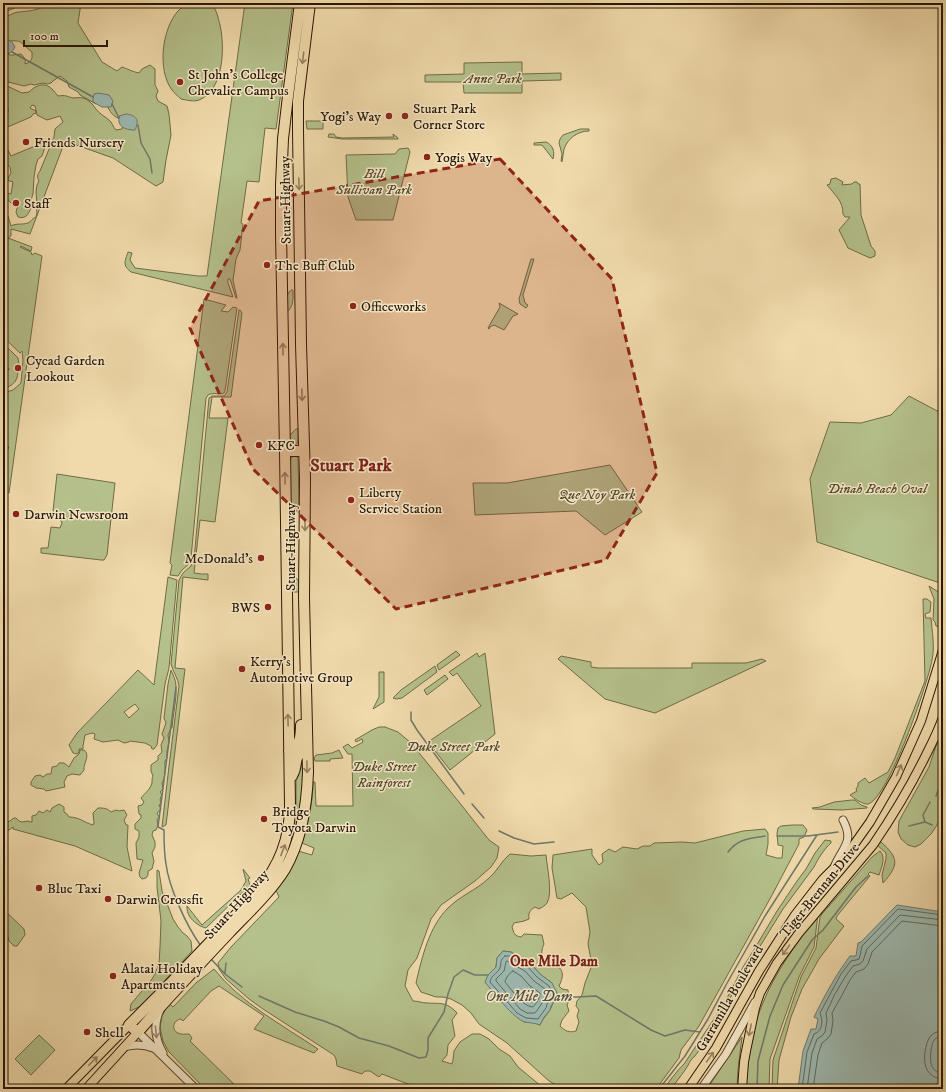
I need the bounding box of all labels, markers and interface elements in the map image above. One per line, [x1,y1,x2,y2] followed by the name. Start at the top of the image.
[24,22,107,48] scale bar
[30,29,59,44] text: 100 m
[300,51,307,64] one-way arrow
[188,66,289,100] place label: St John's College Chevalier Campus
[462,70,522,88] park label: Anne Park
[175,77,185,87] marker: St John's College Chevalier Campus
[413,100,485,134] place label: Stuart Park Corner Store
[320,108,381,126] place label: Yogi's Way
[384,111,394,121] marker: Yogi's Way
[400,111,410,121] marker: Stuart Park Corner Store
[34,134,124,152] place label: Friends Nursery
[21,137,31,147] marker: Friends Nursery
[435,149,493,167] place label: Yogis Way
[422,152,432,162] marker: Yogis Way
[276,155,296,244] street label: Stuart Highway
[335,165,412,199] park label: Bill Sullivan Park
[295,177,303,190] one-way arrow
[24,195,52,213] place label: Staff
[11,198,21,208] marker: Staff
[275,257,355,275] place label: The Buff Club
[262,260,272,270] marker: The Buff Club
[361,298,426,316] place label: Officeworks
[348,301,358,311] marker: Officeworks
[279,343,287,356] one-way arrow
[26,352,105,386] place label: Cycad Garden Lookout
[13,363,23,373] marker: Cycad Garden Lookout
[299,388,306,401] one-way arrow
[267,437,295,455] place label: KFC
[254,440,264,450] marker: KFC
[310,455,393,477] district label: Stuart Park
[282,472,289,485] one-way arrow
[827,480,928,498] park label: Dinah Beach Oval
[359,484,443,518] place label: Liberty Service Station
[559,486,636,504] park label: Que Noy Park
[346,495,356,505] marker: Liberty Service Station
[282,503,300,591] street label: Stuart Highway
[24,506,129,524] place label: Darwin Newsroom
[11,509,21,519] marker: Darwin Newsroom
[301,518,309,531] one-way arrow
[185,550,253,568] place label: McDonald's
[256,553,266,563] marker: McDonald's
[231,599,260,617] place label: BWS
[263,602,273,612] marker: BWS
[250,653,353,687] place label: Kerry's Automotive Group
[237,664,247,674] marker: Kerry's Automotive Group
[284,714,292,727] one-way arrow
[406,738,500,756] park label: Duke Street Park
[352,758,418,792] park label: Duke Street Rainforest
[304,760,311,773] one-way arrow
[896,764,903,776] one-way arrow
[272,803,357,837] place label: Bridge Toyota Darwin
[259,814,269,824] marker: Bridge Toyota Darwin
[776,839,864,942] street label: Tiger Brennan Drive
[279,844,287,856] one-way arrow
[201,866,273,943] street label: Stuart Highway
[47,880,102,898] place label: Blue Taxi
[34,883,44,893] marker: Blue Taxi
[116,891,204,909] place label: Darwin Crossfit
[103,894,113,904] marker: Darwin Crossfit
[692,942,768,1055] street label: Garramilla Boulevard
[782,945,791,956] one-way arrow
[510,952,599,971] district label: One Mile Dam
[121,960,203,994] place label: Alatai Holiday Apartments
[108,971,118,981] marker: Alatai Holiday Apartments
[485,987,573,1006] water label: One Mile Dam
[746,1023,754,1036] one-way arrow
[95,1024,125,1042] place label: Shell
[152,1025,160,1038] one-way arrow
[82,1027,92,1037] marker: Shell
[706,1052,714,1063] one-way arrow
[88,1056,98,1066] one-way arrow

